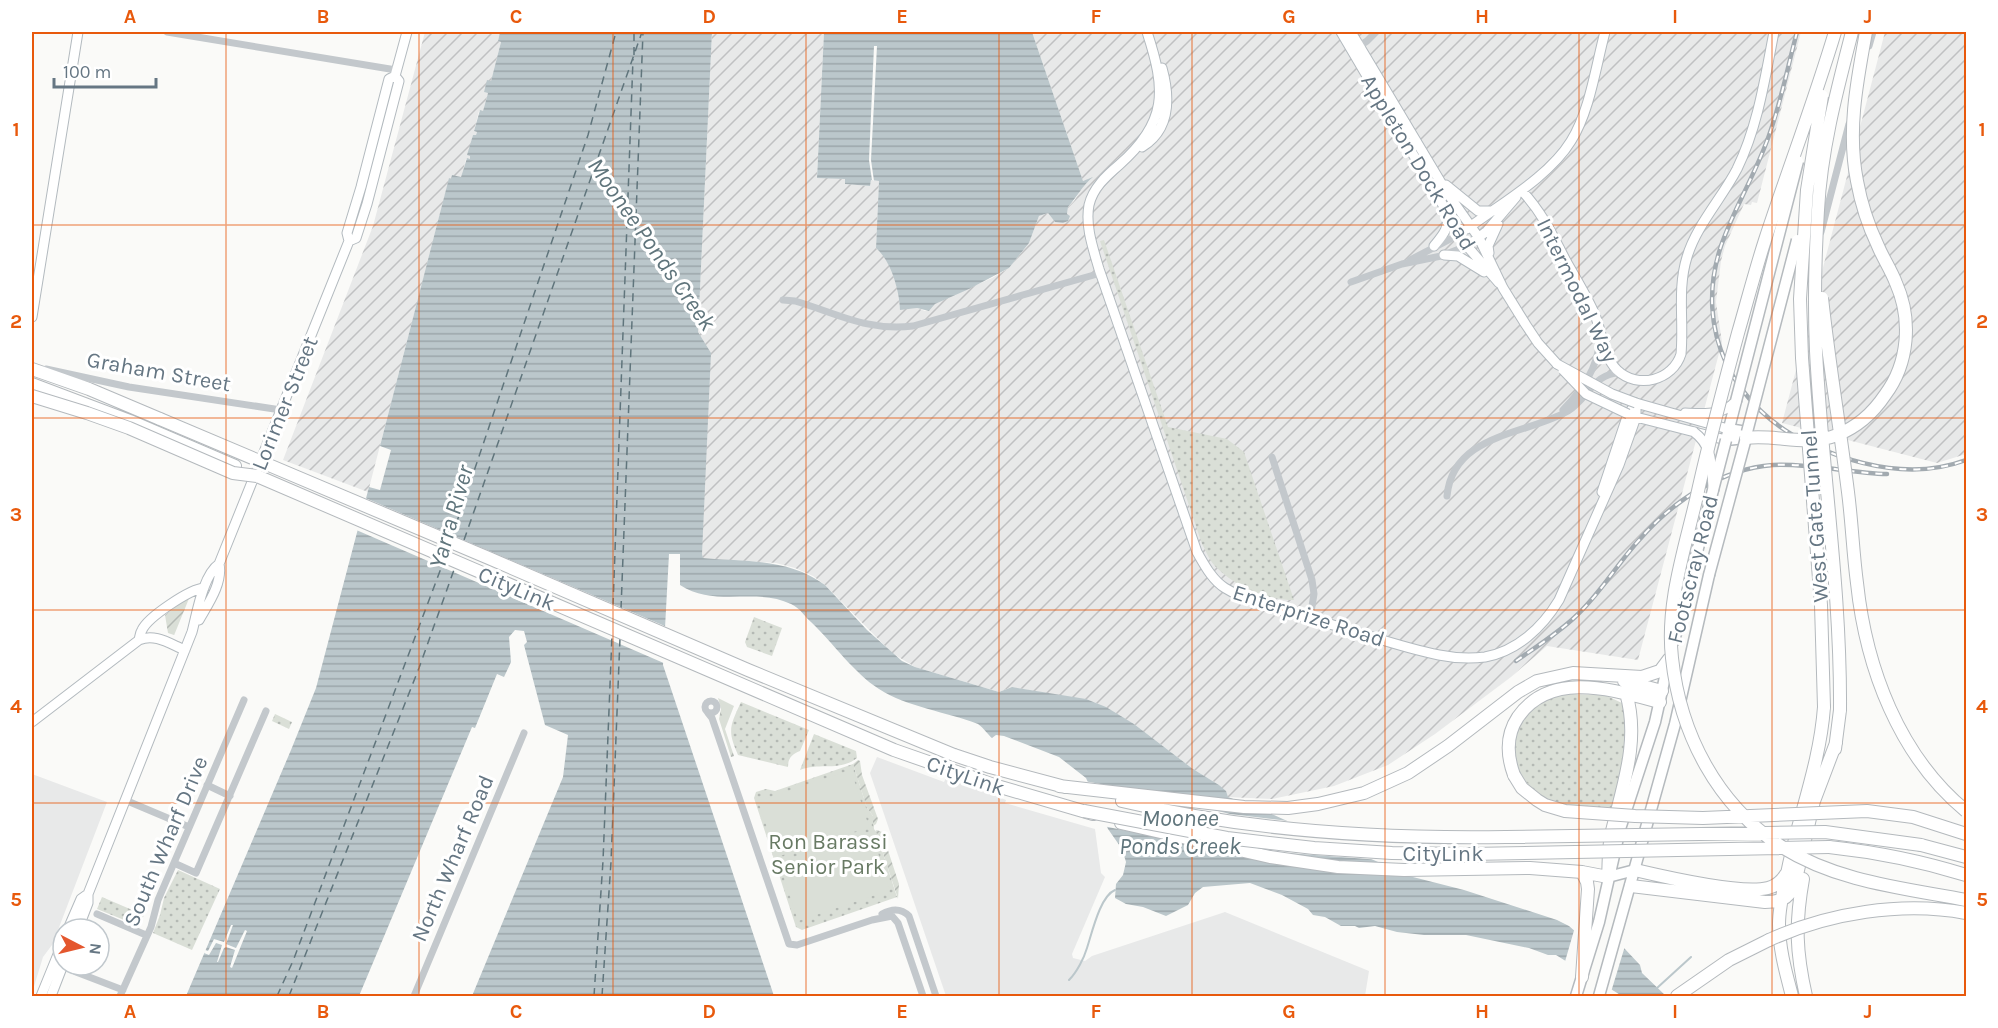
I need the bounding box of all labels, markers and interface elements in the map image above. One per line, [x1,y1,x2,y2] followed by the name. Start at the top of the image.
[124,5,137,28] text: A
[317,5,329,28] text: B
[510,5,522,28] text: C
[702,5,716,28] text: D
[896,5,908,28] text: E
[1091,5,1102,28] text: F
[1282,5,1296,28] text: G
[1475,5,1489,28] text: H
[1672,5,1678,28] text: I
[1864,5,1872,28] text: J
[54,51,156,89] scale bar
[63,61,111,83] text: 100 m
[1355,70,1481,255] street label: Appleton Dock Road
[12,118,20,141] text: 1
[1978,118,1986,141] text: 1
[582,152,723,336] water label: Moonee Ponds Creek
[1531,214,1623,367] street label: Intermodal Way
[10,310,22,333] text: 2
[1976,310,1988,333] text: 2
[246,333,324,474] street label: Lorimer Street
[85,347,233,397] street label: Graham Street
[1796,429,1834,603] street label: West Gate Tunnel
[423,461,479,572] water label: Yarra River
[1662,492,1724,646] street label: Footscray Road
[10,503,22,526] text: 3
[1976,503,1988,526] text: 3
[474,561,559,617] street label: CityLink
[1229,579,1388,653] street label: Enterprize Road
[10,695,22,718] text: 4
[1976,695,1988,718] text: 4
[923,750,1008,801] street label: CityLink
[118,752,214,931] street label: South Wharf Drive
[406,771,500,945] street label: North Wharf Road
[1119,804,1242,860] water label: Moonee Ponds Creek
[768,829,888,880] park label: Ron Barassi Senior Park
[1402,841,1484,867] street label: CityLink
[10,888,22,911] text: 5
[1976,888,1988,911] text: 5
[51,917,111,977] north arrow
[85,942,106,956] text: N
[124,1000,137,1023] text: A
[317,1000,329,1023] text: B
[510,1000,522,1023] text: C
[702,1000,716,1023] text: D
[896,1000,908,1023] text: E
[1091,1000,1102,1023] text: F
[1282,1000,1296,1023] text: G
[1475,1000,1489,1023] text: H
[1672,1000,1678,1023] text: I
[1864,1000,1872,1023] text: J

